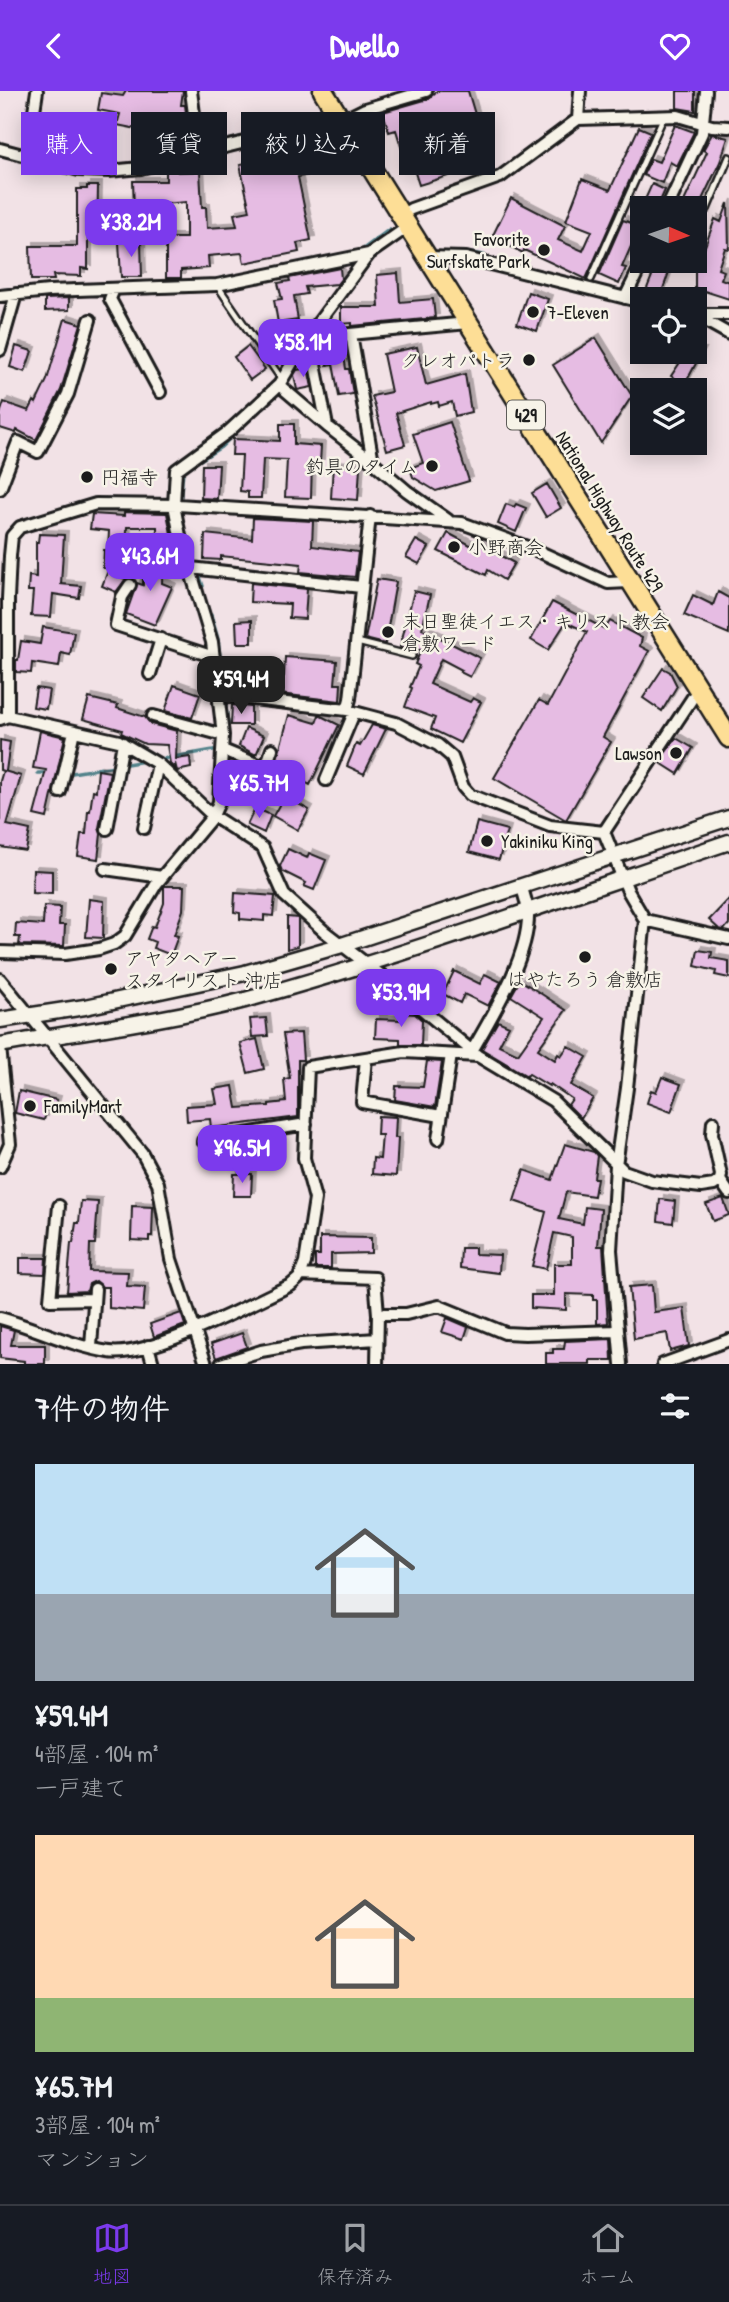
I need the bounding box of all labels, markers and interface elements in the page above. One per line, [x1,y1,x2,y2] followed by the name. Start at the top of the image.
[330,24,399,67] text: Dwello
[35,27,73,65] icon: back
[656,27,694,65] icon: heart
[21,112,117,175] chip: 購入
[131,112,227,175] chip: 賃貸
[241,112,385,175] chip: 絞り込み
[399,112,495,175] chip: 新着
[630,196,707,273] north arrow
[630,196,707,455] map controls
[74,199,188,259] pin: ¥38.2M
[101,206,161,237] text: ¥38.2M
[427,226,530,274] place label: Favorite Surfskate Park
[536,242,552,258] marker: Favorite Surfskate Park
[630,287,707,364] button: locate
[547,299,609,325] place label: 7-Eleven
[525,304,541,320] marker: 7-Eleven
[246,320,360,379] pin: ¥58.1M
[274,326,332,357] text: ¥58.1M
[401,347,515,373] place label: クレオパトラ
[521,352,537,368] marker: クレオパトラ
[630,378,707,455] button: layers
[507,401,545,429] road number: 429
[550,426,670,596] street label: National Highway Route 429
[306,453,418,479] place label: 釣具のタイム
[424,458,440,474] marker: 釣具のタイム
[101,464,158,490] place label: 円福寺
[79,469,95,485] marker: 円福寺
[93,533,207,593] pin: ¥43.6M
[468,534,544,560] place label: 小野商会
[446,539,462,555] marker: 小野商会
[121,540,179,571] text: ¥43.6M
[402,608,670,656] place label: 末日聖徒イエス・キリスト教会 倉敷ワード
[380,624,396,640] marker: 末日聖徒イエス・キリスト教会 倉敷ワード
[184,657,298,716] pin: ¥59.4M
[213,663,269,694] text: ¥59.4M
[615,740,662,766] place label: Lawson
[668,745,684,761] marker: Lawson
[202,761,316,820] pin: ¥65.7M
[229,767,289,798] text: ¥65.7M
[501,828,593,854] place label: Yakiniku King
[479,833,495,849] marker: Yakiniku King
[125,945,283,993] place label: アヤタヘアー スタイリスト 沖店
[577,949,593,965] marker: はやたろう 倉敷店
[103,961,119,977] marker: アヤタヘアー スタイリスト 沖店
[507,966,663,992] place label: はやたろう 倉敷店
[344,969,458,1029] pin: ¥53.9M
[372,976,430,1007] text: ¥53.9M
[43,1093,122,1119] place label: FamilyMart
[22,1098,38,1114] marker: FamilyMart
[185,1125,299,1185] pin: ¥96.5M
[214,1132,270,1163] text: ¥96.5M
[656,1387,694,1425] icon: filters
[35,1388,170,1428] text: 7件の物件
[302,1510,428,1636] icon: home
[35,1695,108,1735] text: ¥59.4M
[35,1738,158,1769] text: 4部屋 · 104 m²
[35,1772,127,1803] text: 一戸建て
[302,1881,428,2007] icon: home
[35,2066,113,2106] text: ¥65.7M
[35,2109,160,2140] text: 3部屋 · 104 m²
[35,2143,149,2174] text: マンション
[93,2219,131,2289] tab: 地図
[317,2219,393,2289] tab: 保存済み
[580,2219,636,2289] tab: ホーム

